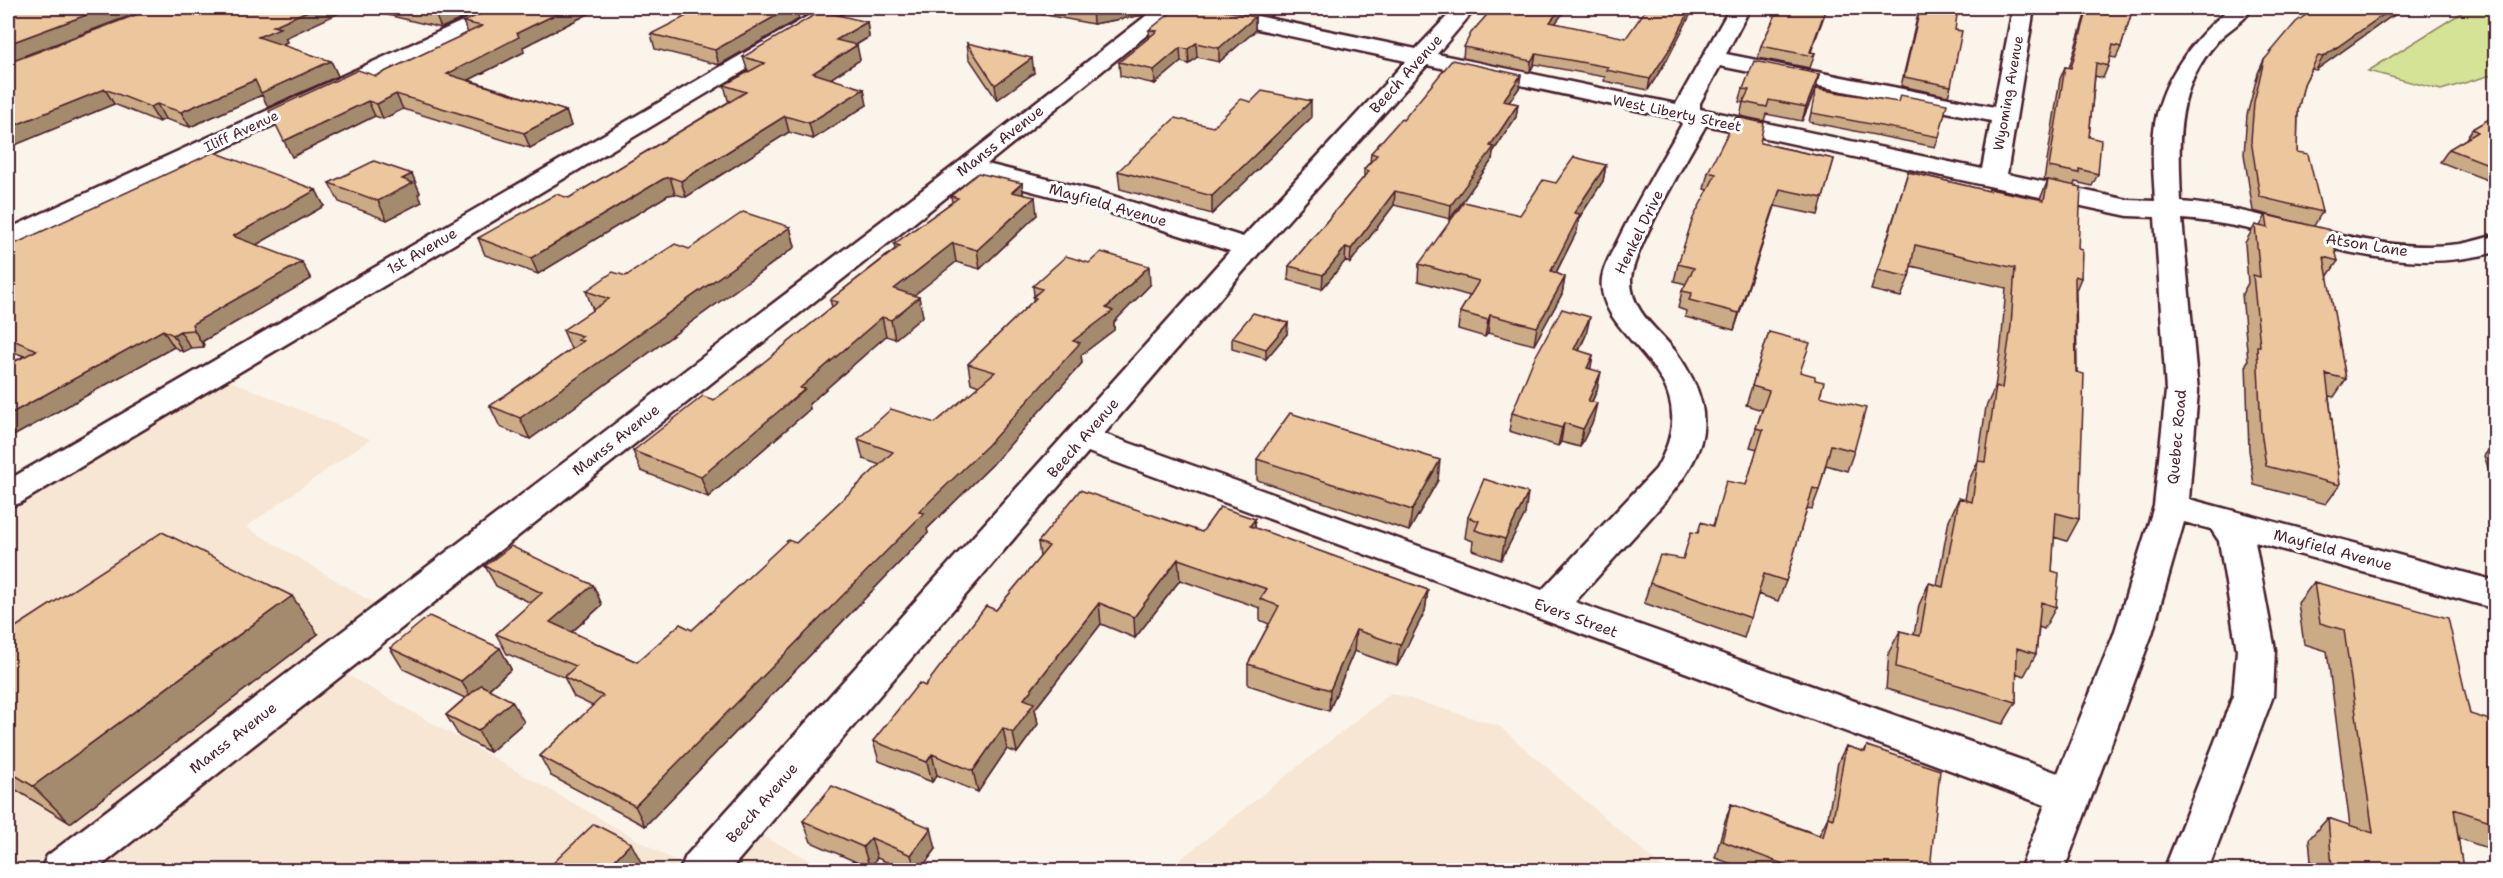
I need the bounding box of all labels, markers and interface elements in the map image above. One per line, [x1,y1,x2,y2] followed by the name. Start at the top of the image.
[1365,30,1447,118] street label: Beech Avenue
[1989,34,2027,152] street label: Wyoming Avenue
[1611,91,1743,135] street label: West Liberty Street
[952,101,1048,181] street label: Manss Avenue
[201,106,281,156] street label: Iliff Avenue
[1047,179,1169,231] street label: Mayfield Avenue
[1610,187,1668,277] street label: Henkel Drive
[383,223,461,279] street label: 1st Avenue
[2324,229,2410,261] street label: Atson Lane
[2163,388,2191,485] street label: Quebec Road
[1043,394,1123,482] street label: Beech Avenue
[568,400,664,480] street label: Manss Avenue
[2271,525,2395,575] street label: Mayfield Avenue
[1531,594,1621,642] street label: Evers Street
[185,698,281,778] street label: Manss Avenue
[722,759,802,847] street label: Beech Avenue

